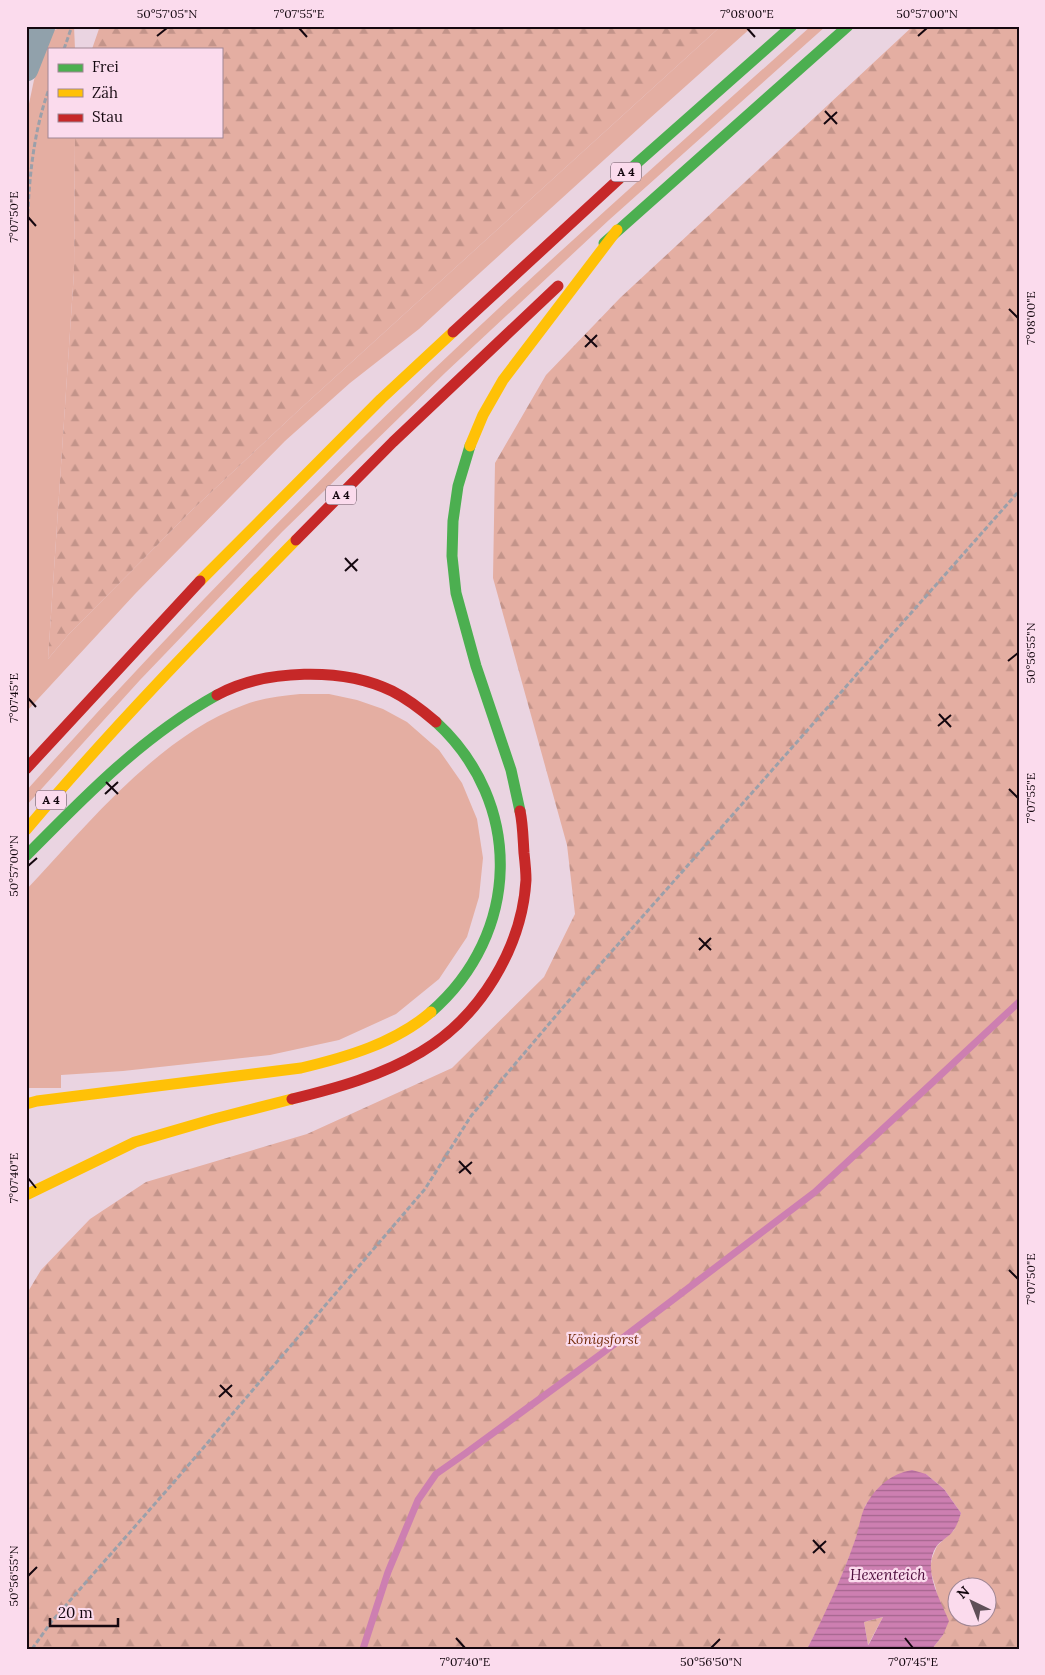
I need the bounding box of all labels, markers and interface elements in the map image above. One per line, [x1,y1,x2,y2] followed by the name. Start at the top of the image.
[137,6,197,21] text: 50°57'05"N
[274,6,324,21] text: 7°07'55"E
[720,6,774,21] text: 7°08'00"E
[896,6,958,21] text: 50°57'00"N
[48,48,222,138] legend
[92,57,119,76] text: Frei
[92,83,118,102] text: Zäh
[92,107,123,126] text: Stau
[611,162,641,182] road number: A 4
[6,191,21,243] text: 7°07'50"E
[1023,291,1038,345] text: 7°08'00"E
[326,486,356,504] road number: A 4
[1023,622,1038,684] text: 50°56'55"N
[6,673,21,723] text: 7°07'45"E
[1023,773,1038,823] text: 7°07'55"E
[36,790,66,810] road number: A 4
[6,835,21,897] text: 50°57'00"N
[6,1153,21,1203] text: 7°07'40"E
[1023,1253,1038,1305] text: 7°07'50"E
[567,1330,640,1348] park label: Königsforst
[6,1545,21,1607] text: 50°56'55"N
[850,1565,926,1584] water label: Hexenteich
[948,1578,998,1628] north arrow
[953,1582,973,1603] text: N
[50,1595,118,1627] scale bar
[58,1603,93,1622] text: 20 m
[440,1654,490,1669] text: 7°07'40"E
[680,1654,742,1669] text: 50°56'50"N
[888,1654,938,1669] text: 7°07'45"E

